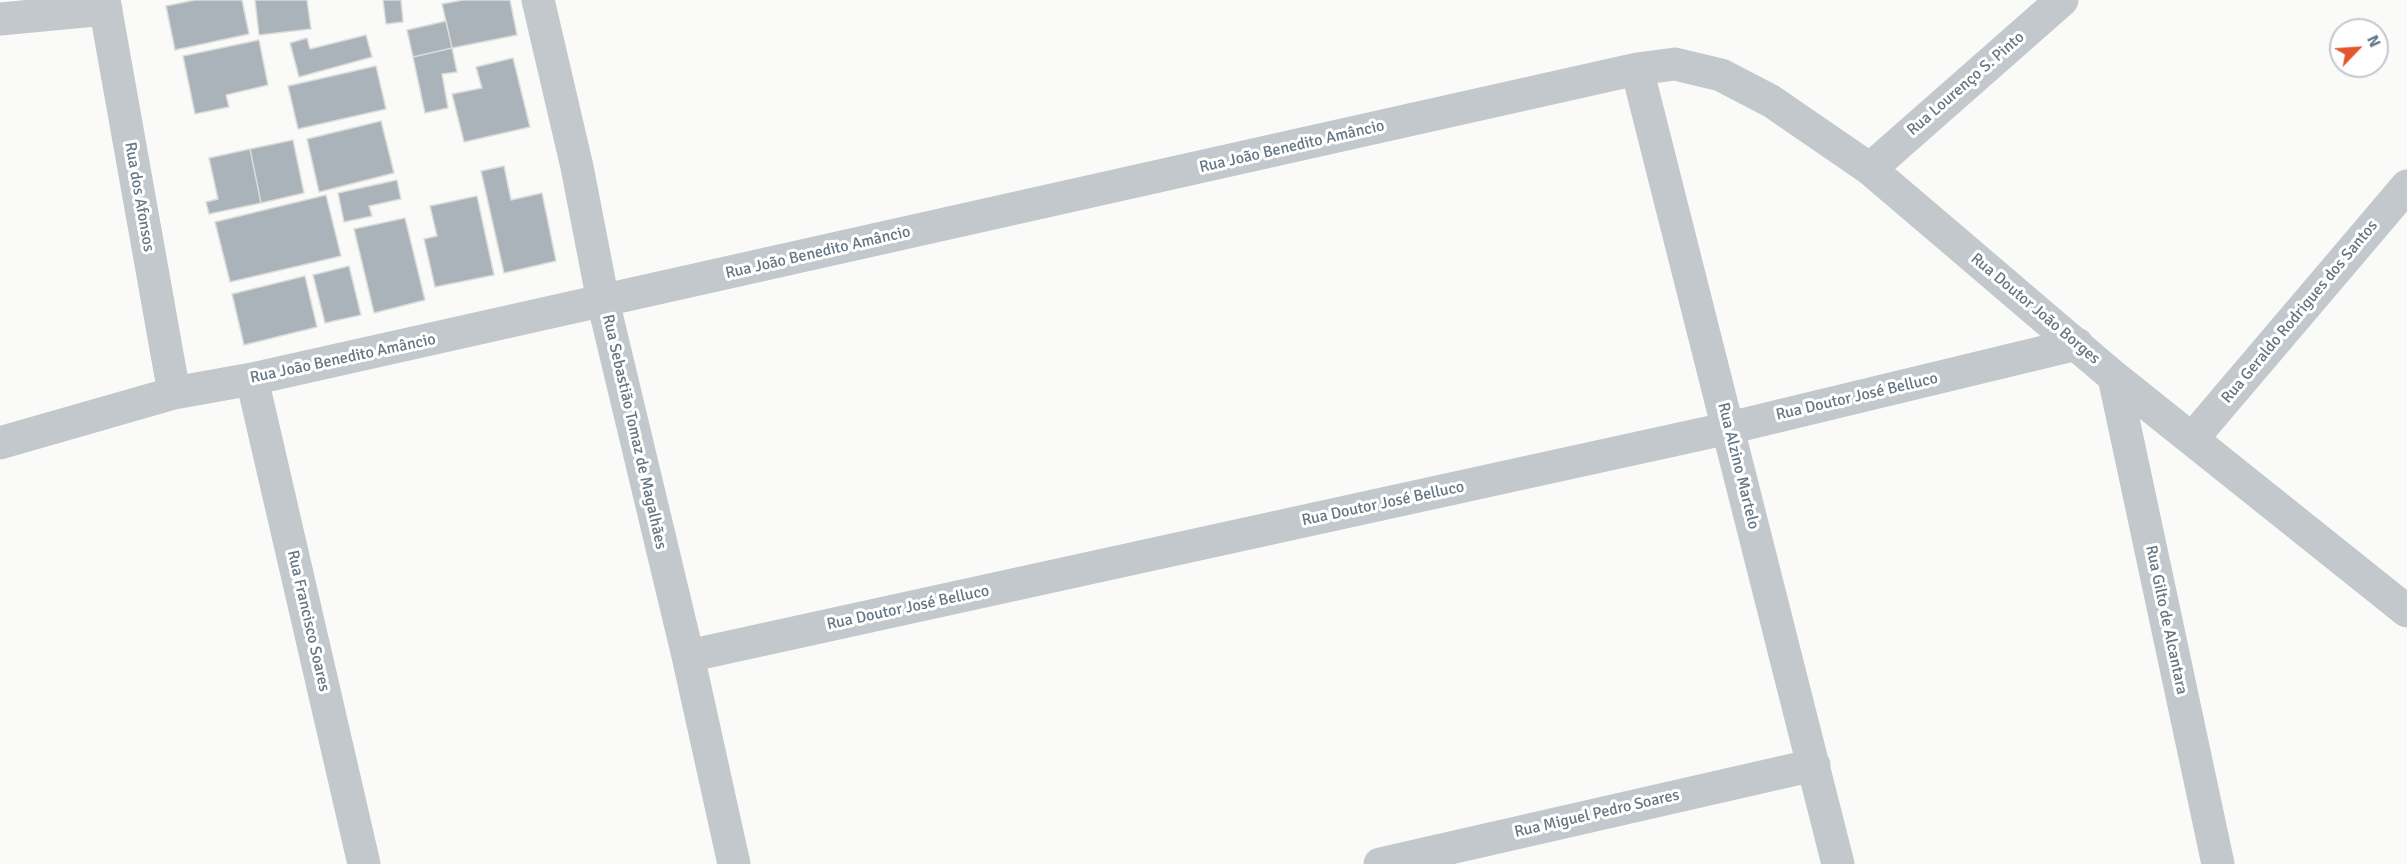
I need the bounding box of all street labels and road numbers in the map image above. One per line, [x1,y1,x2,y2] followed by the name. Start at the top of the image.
[1904,28,2028,140] street label: Rua Lourenço S. Pinto
[1198,116,1386,178] street label: Rua João Benedito Amâncio
[120,141,158,253] street label: Rua dos Afonsos
[2218,217,2382,407] street label: Rua Geraldo Rodrigues dos Santos
[724,222,912,284] street label: Rua João Benedito Amâncio
[1966,249,2104,369] street label: Rua Doutor João Borges
[598,313,670,551] street label: Rua Sebastião Tomaz de Magalhães
[248,330,438,388] street label: Rua João Benedito Amâncio
[1774,369,1940,425] street label: Rua Doutor José Belluco
[1713,401,1763,531] street label: Rua Alzino Martelo
[1300,477,1466,531] street label: Rua Doutor José Belluco
[2141,544,2191,696] street label: Rua Gilto de Alcantara
[282,548,334,694] street label: Rua Francisco Soares
[825,581,991,635] street label: Rua Doutor José Belluco
[1513,786,1681,842] street label: Rua Miguel Pedro Soares

